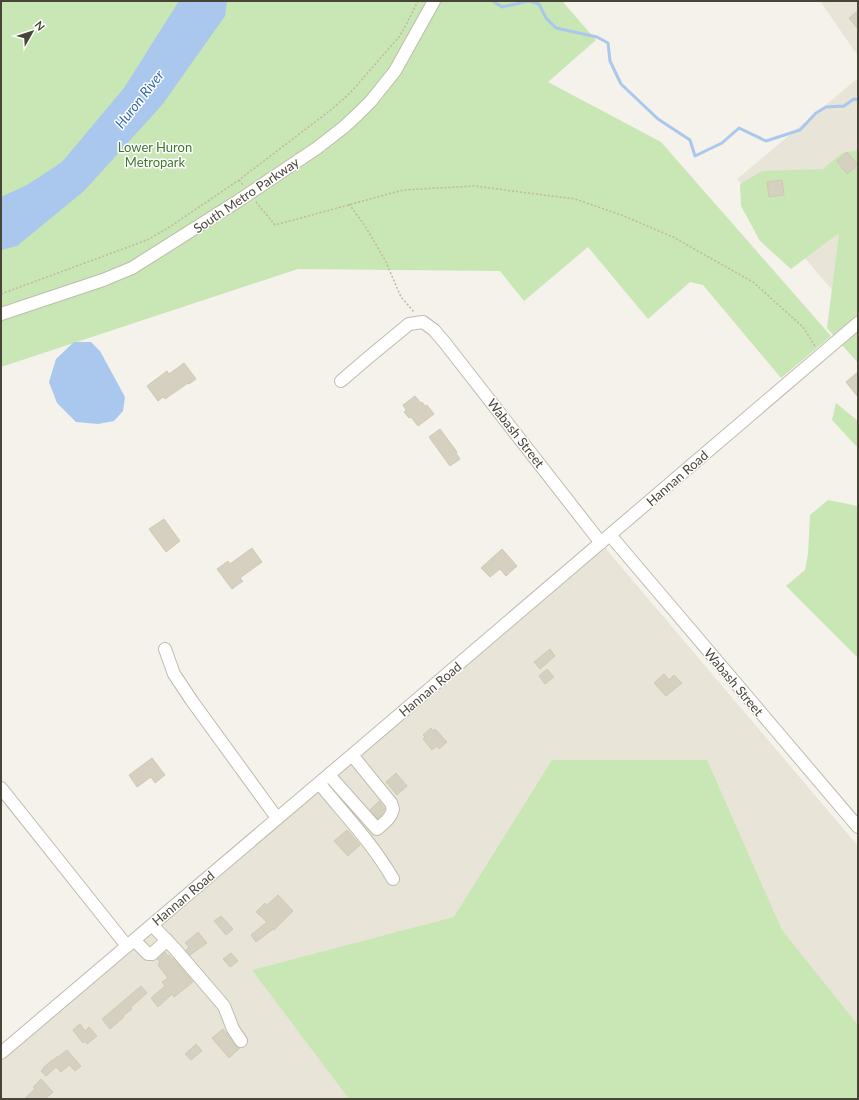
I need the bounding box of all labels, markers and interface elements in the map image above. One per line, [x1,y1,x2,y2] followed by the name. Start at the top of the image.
[12,12,52,52] north arrow
[32,18,48,33] text: N
[111,66,167,131] water label: Huron River
[118,139,192,170] park label: Lower Huron Metropark
[190,154,302,236] street label: South Metro Parkway
[484,395,548,471] street label: Wabash Street
[643,447,711,509] street label: Hannan Road
[701,645,767,719] street label: Wabash Street
[396,658,464,720] street label: Hannan Road
[149,867,217,929] street label: Hannan Road

